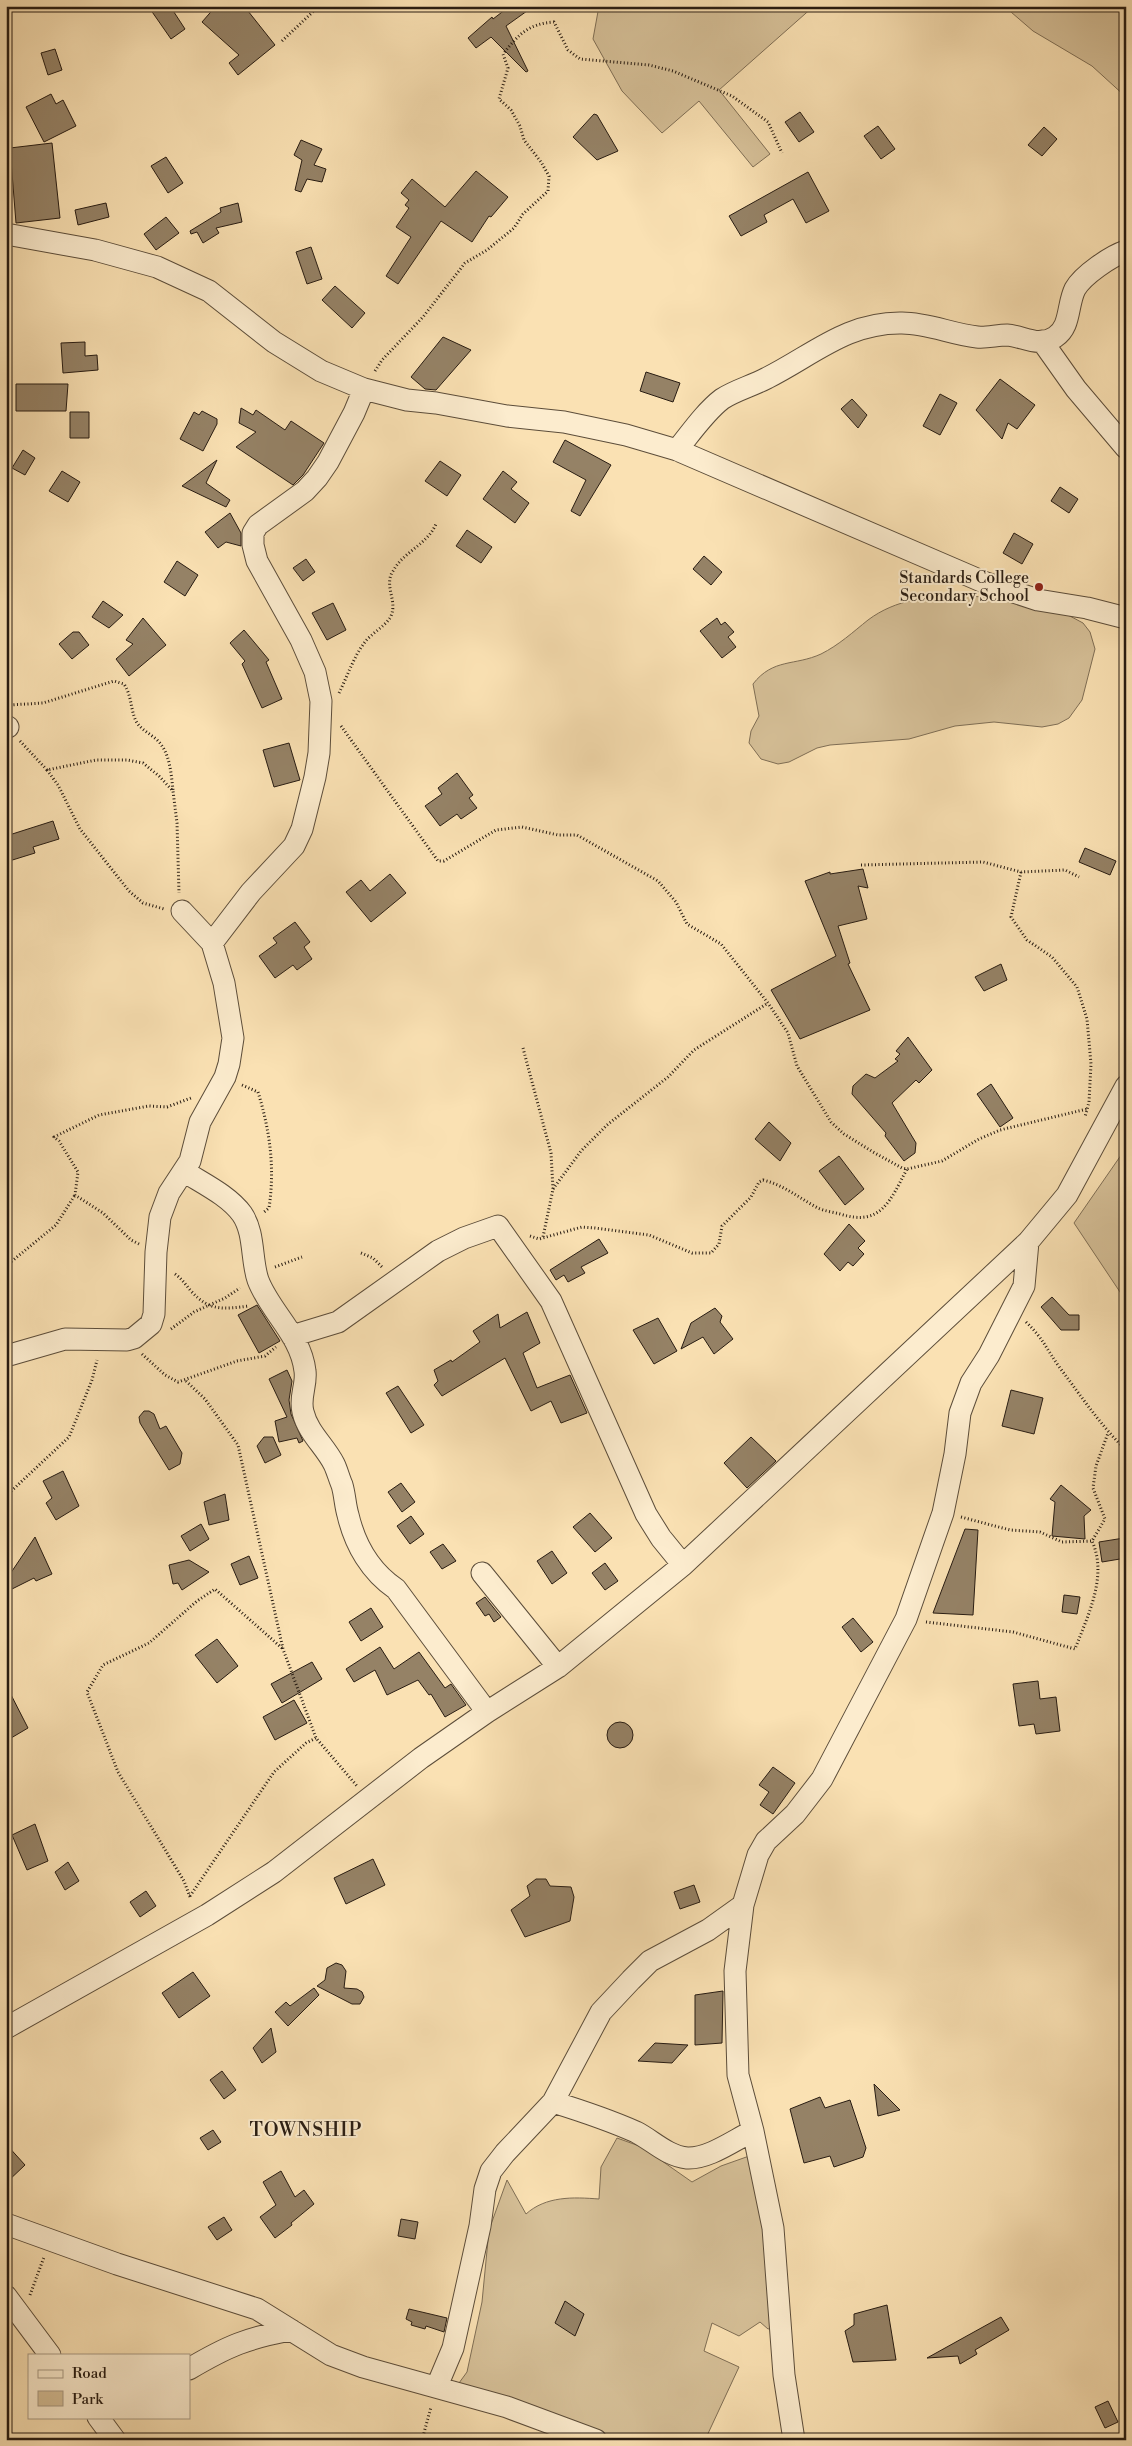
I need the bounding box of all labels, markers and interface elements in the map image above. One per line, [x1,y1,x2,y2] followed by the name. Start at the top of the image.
[899,568,1029,606] place label: Standards College Secondary School
[1033,581,1045,593] marker: Standards College Secondary School
[249,2118,363,2142] district label: TOWNSHIP
[28,2354,190,2418] legend
[72,2364,107,2383] text: Road
[72,2390,104,2409] text: Park

